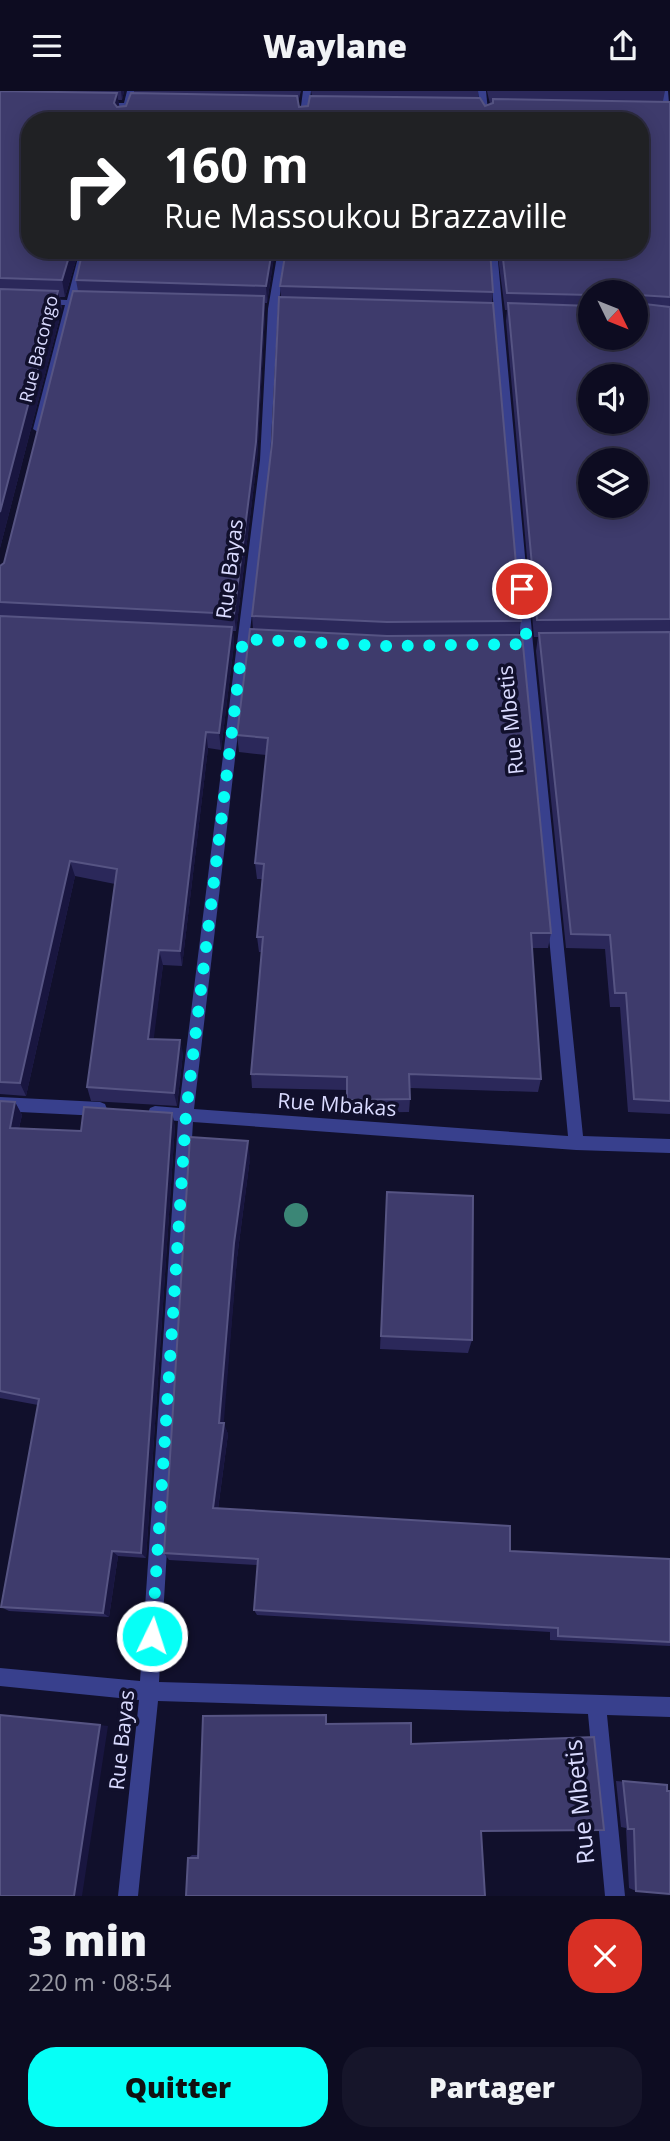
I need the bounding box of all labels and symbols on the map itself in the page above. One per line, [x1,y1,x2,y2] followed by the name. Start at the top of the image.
[578,280,648,350] north arrow
[13,293,63,405] street label: Rue Bacongo
[209,517,249,620] street label: Rue Bayas
[492,559,552,619] pin
[490,664,530,776] street label: Rue Mbetis
[277,1086,398,1122] street label: Rue Mbakas
[115,1599,189,1673] position arrow
[102,1688,140,1791] street label: Rue Bayas
[556,1738,601,1866] street label: Rue Mbetis

